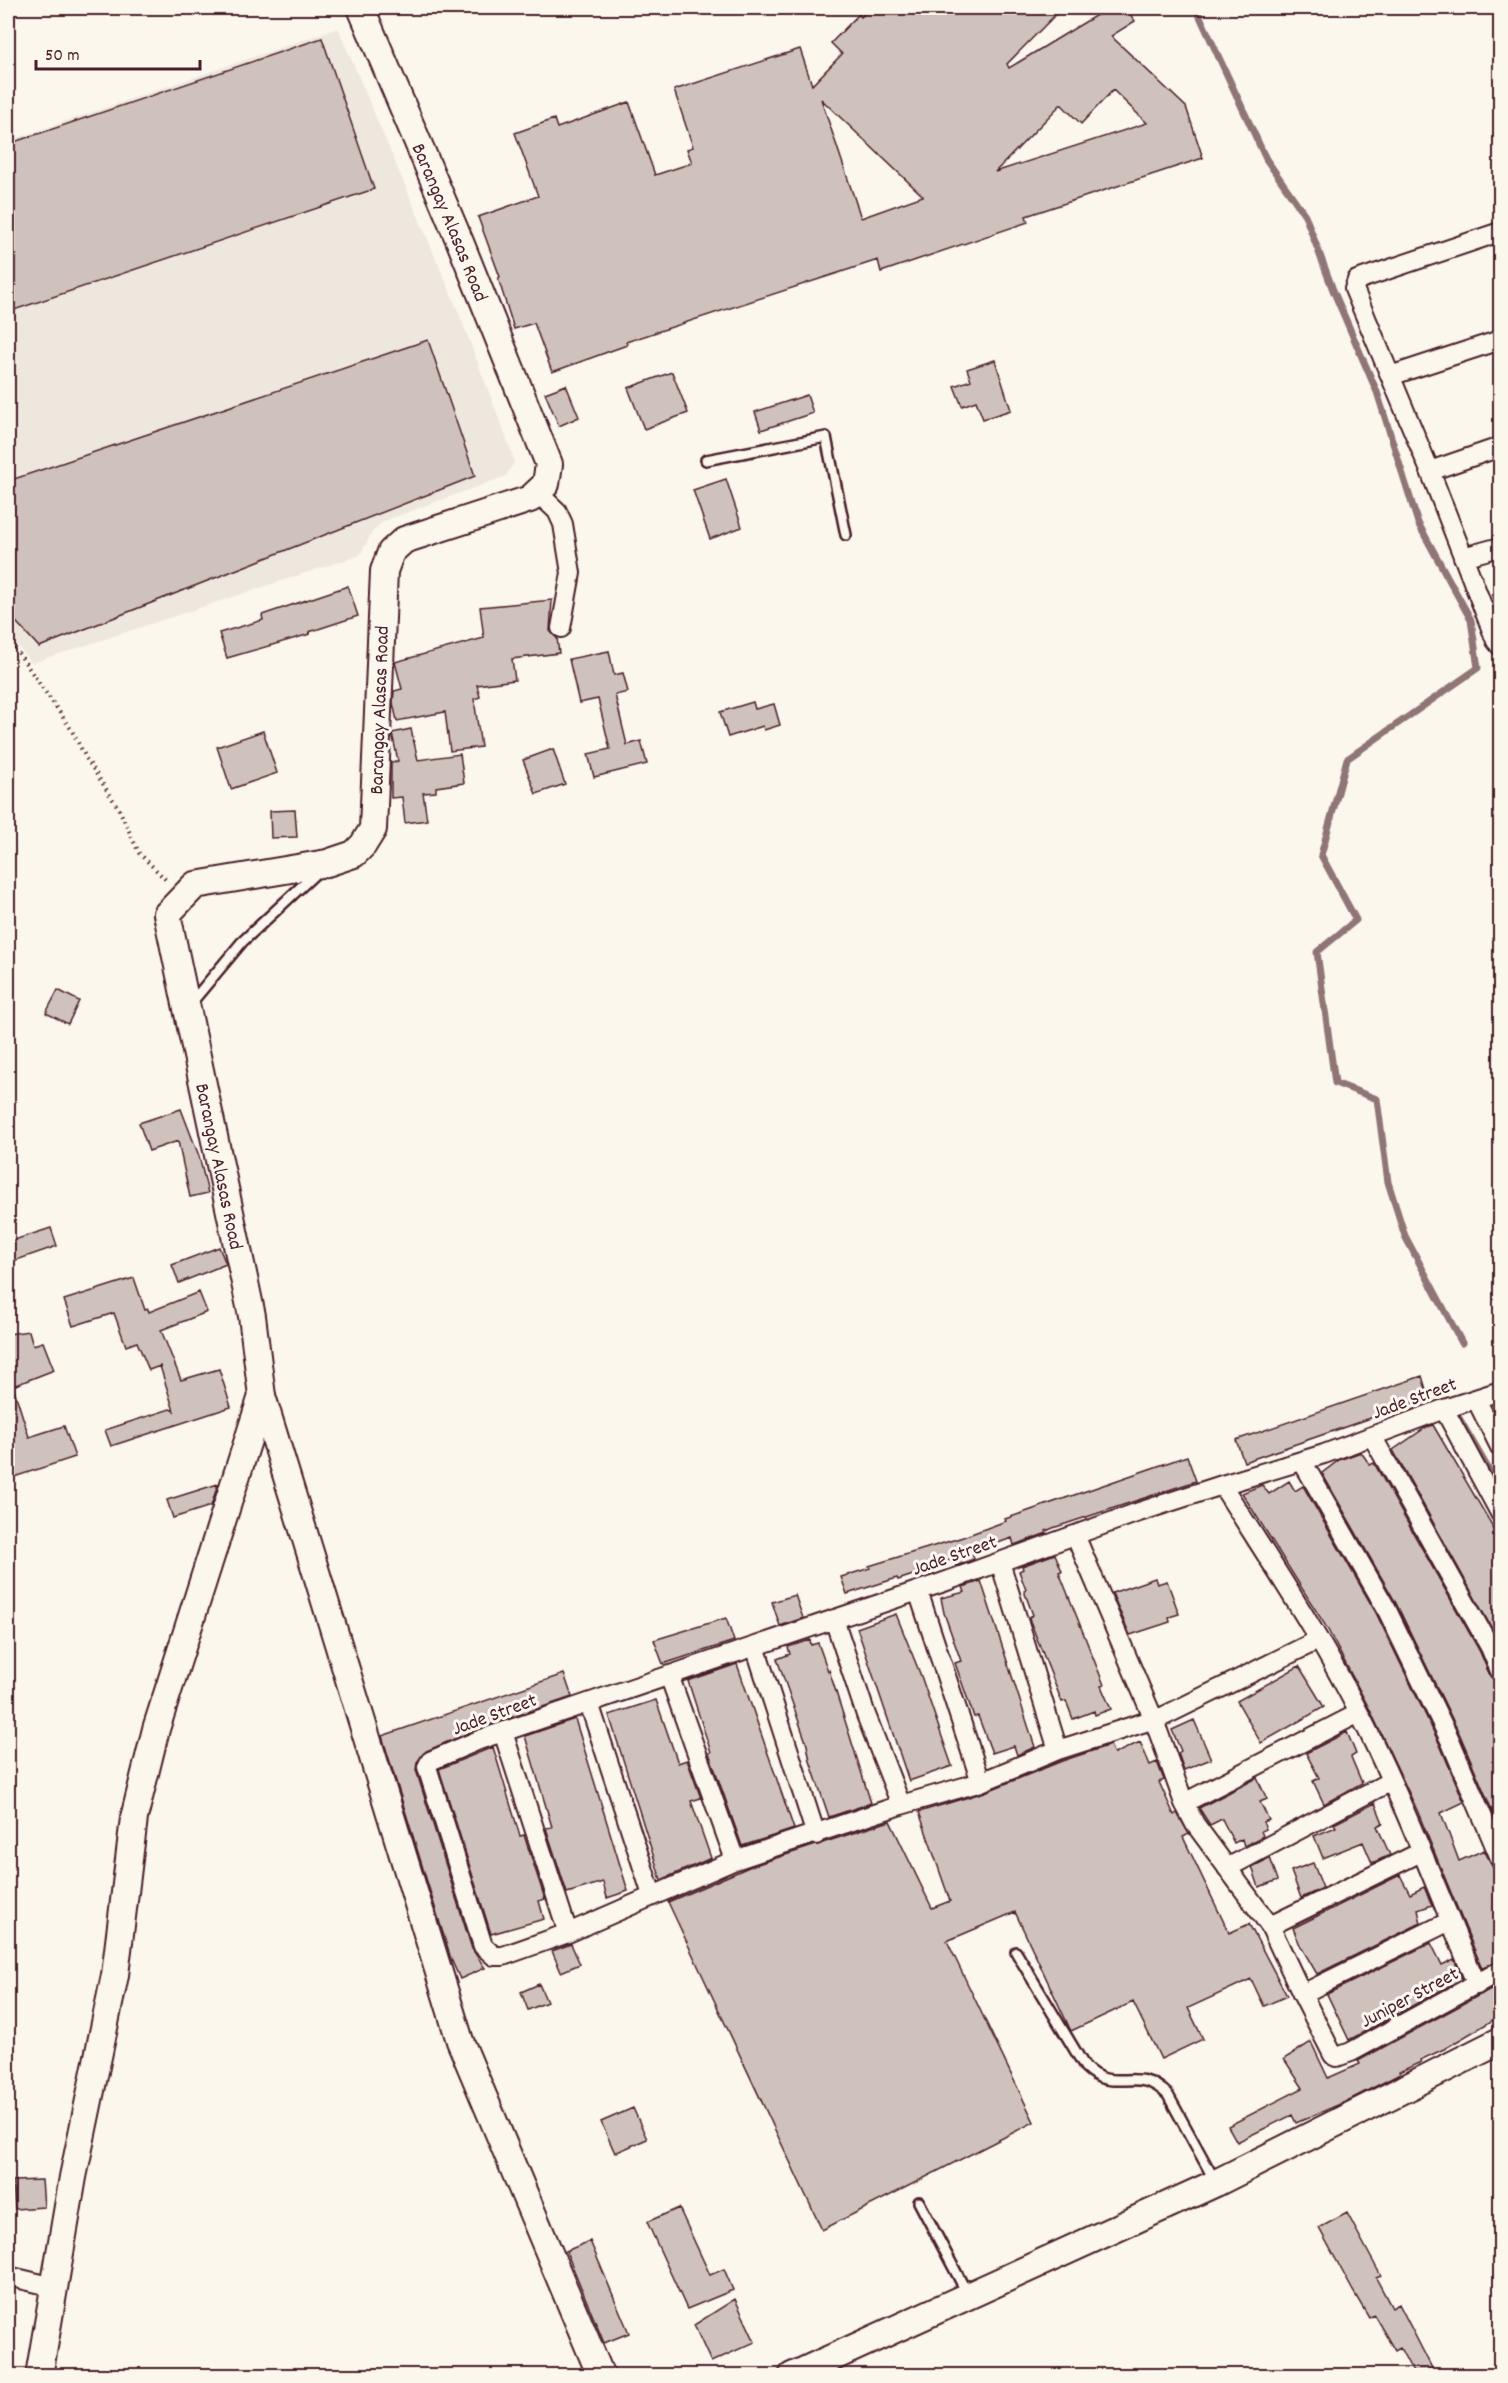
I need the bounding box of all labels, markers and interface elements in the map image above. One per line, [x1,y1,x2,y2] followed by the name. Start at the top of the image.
[36,33,200,71] scale bar
[45,44,80,69] text: 50 m
[403,139,493,306] street label: Barangay Alasas Road
[364,625,398,795] street label: Barangay Alasas Road
[186,1081,249,1252] street label: Barangay Alasas Road
[1369,1372,1461,1428] street label: Jade Street
[909,1529,1001,1584] street label: Jade Street
[449,1688,541,1744] street label: Jade Street
[1356,1961,1464,2036] street label: Juniper Street

